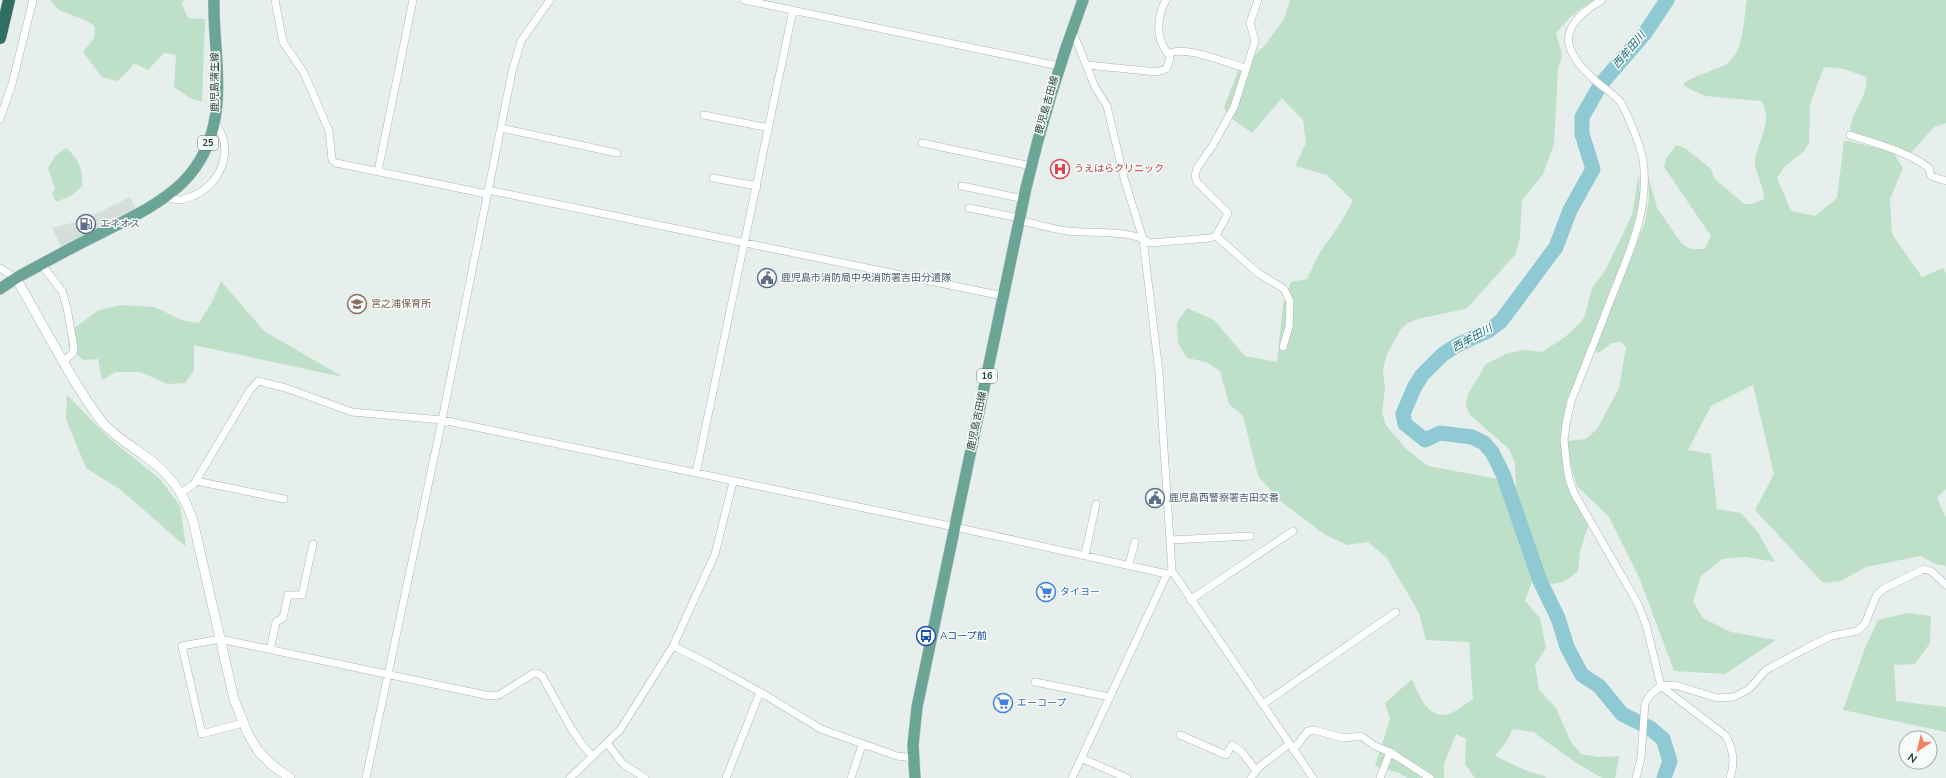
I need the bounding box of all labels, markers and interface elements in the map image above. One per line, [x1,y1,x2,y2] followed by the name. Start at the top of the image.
[1609,28,1650,72] water label: 西牟田川
[208,52,222,112] street label: 鹿児島蒲生線
[1032,74,1062,136] street label: 鹿児島吉田線
[198,136,218,150] road number: 25
[1049,158,1071,180] hospital icon: うえはらクリニック
[1074,162,1164,176] place label: うえはらクリニック
[75,213,97,235] fuel station icon: エネオス
[100,217,140,231] place label: エネオス
[756,267,778,289] public building icon: 鹿児島市消防局中央消防署吉田分遣隊
[781,271,952,285] place label: 鹿児島市消防局中央消防署吉田分遣隊
[346,293,368,315] school or university icon: 宮之浦保育所
[371,297,431,311] place label: 宮之浦保育所
[1449,320,1496,355] water label: 西牟田川
[977,369,997,383] road number: 16
[964,390,990,452] street label: 鹿児島吉田線
[1144,487,1166,509] public building icon: 鹿児島西警察署吉田交番
[1169,491,1279,505] place label: 鹿児島西警察署吉田交番
[1035,581,1057,603] supermarket icon: タイヨー
[1060,585,1100,599] place label: タイヨー
[915,625,937,647] bus stop icon: Aコープ前
[940,629,987,643] place label: Aコープ前
[992,692,1014,714] supermarket icon: エーコープ
[1017,696,1066,710] place label: エーコープ
[1898,730,1938,770] north arrow
[1905,749,1920,766] text: N

